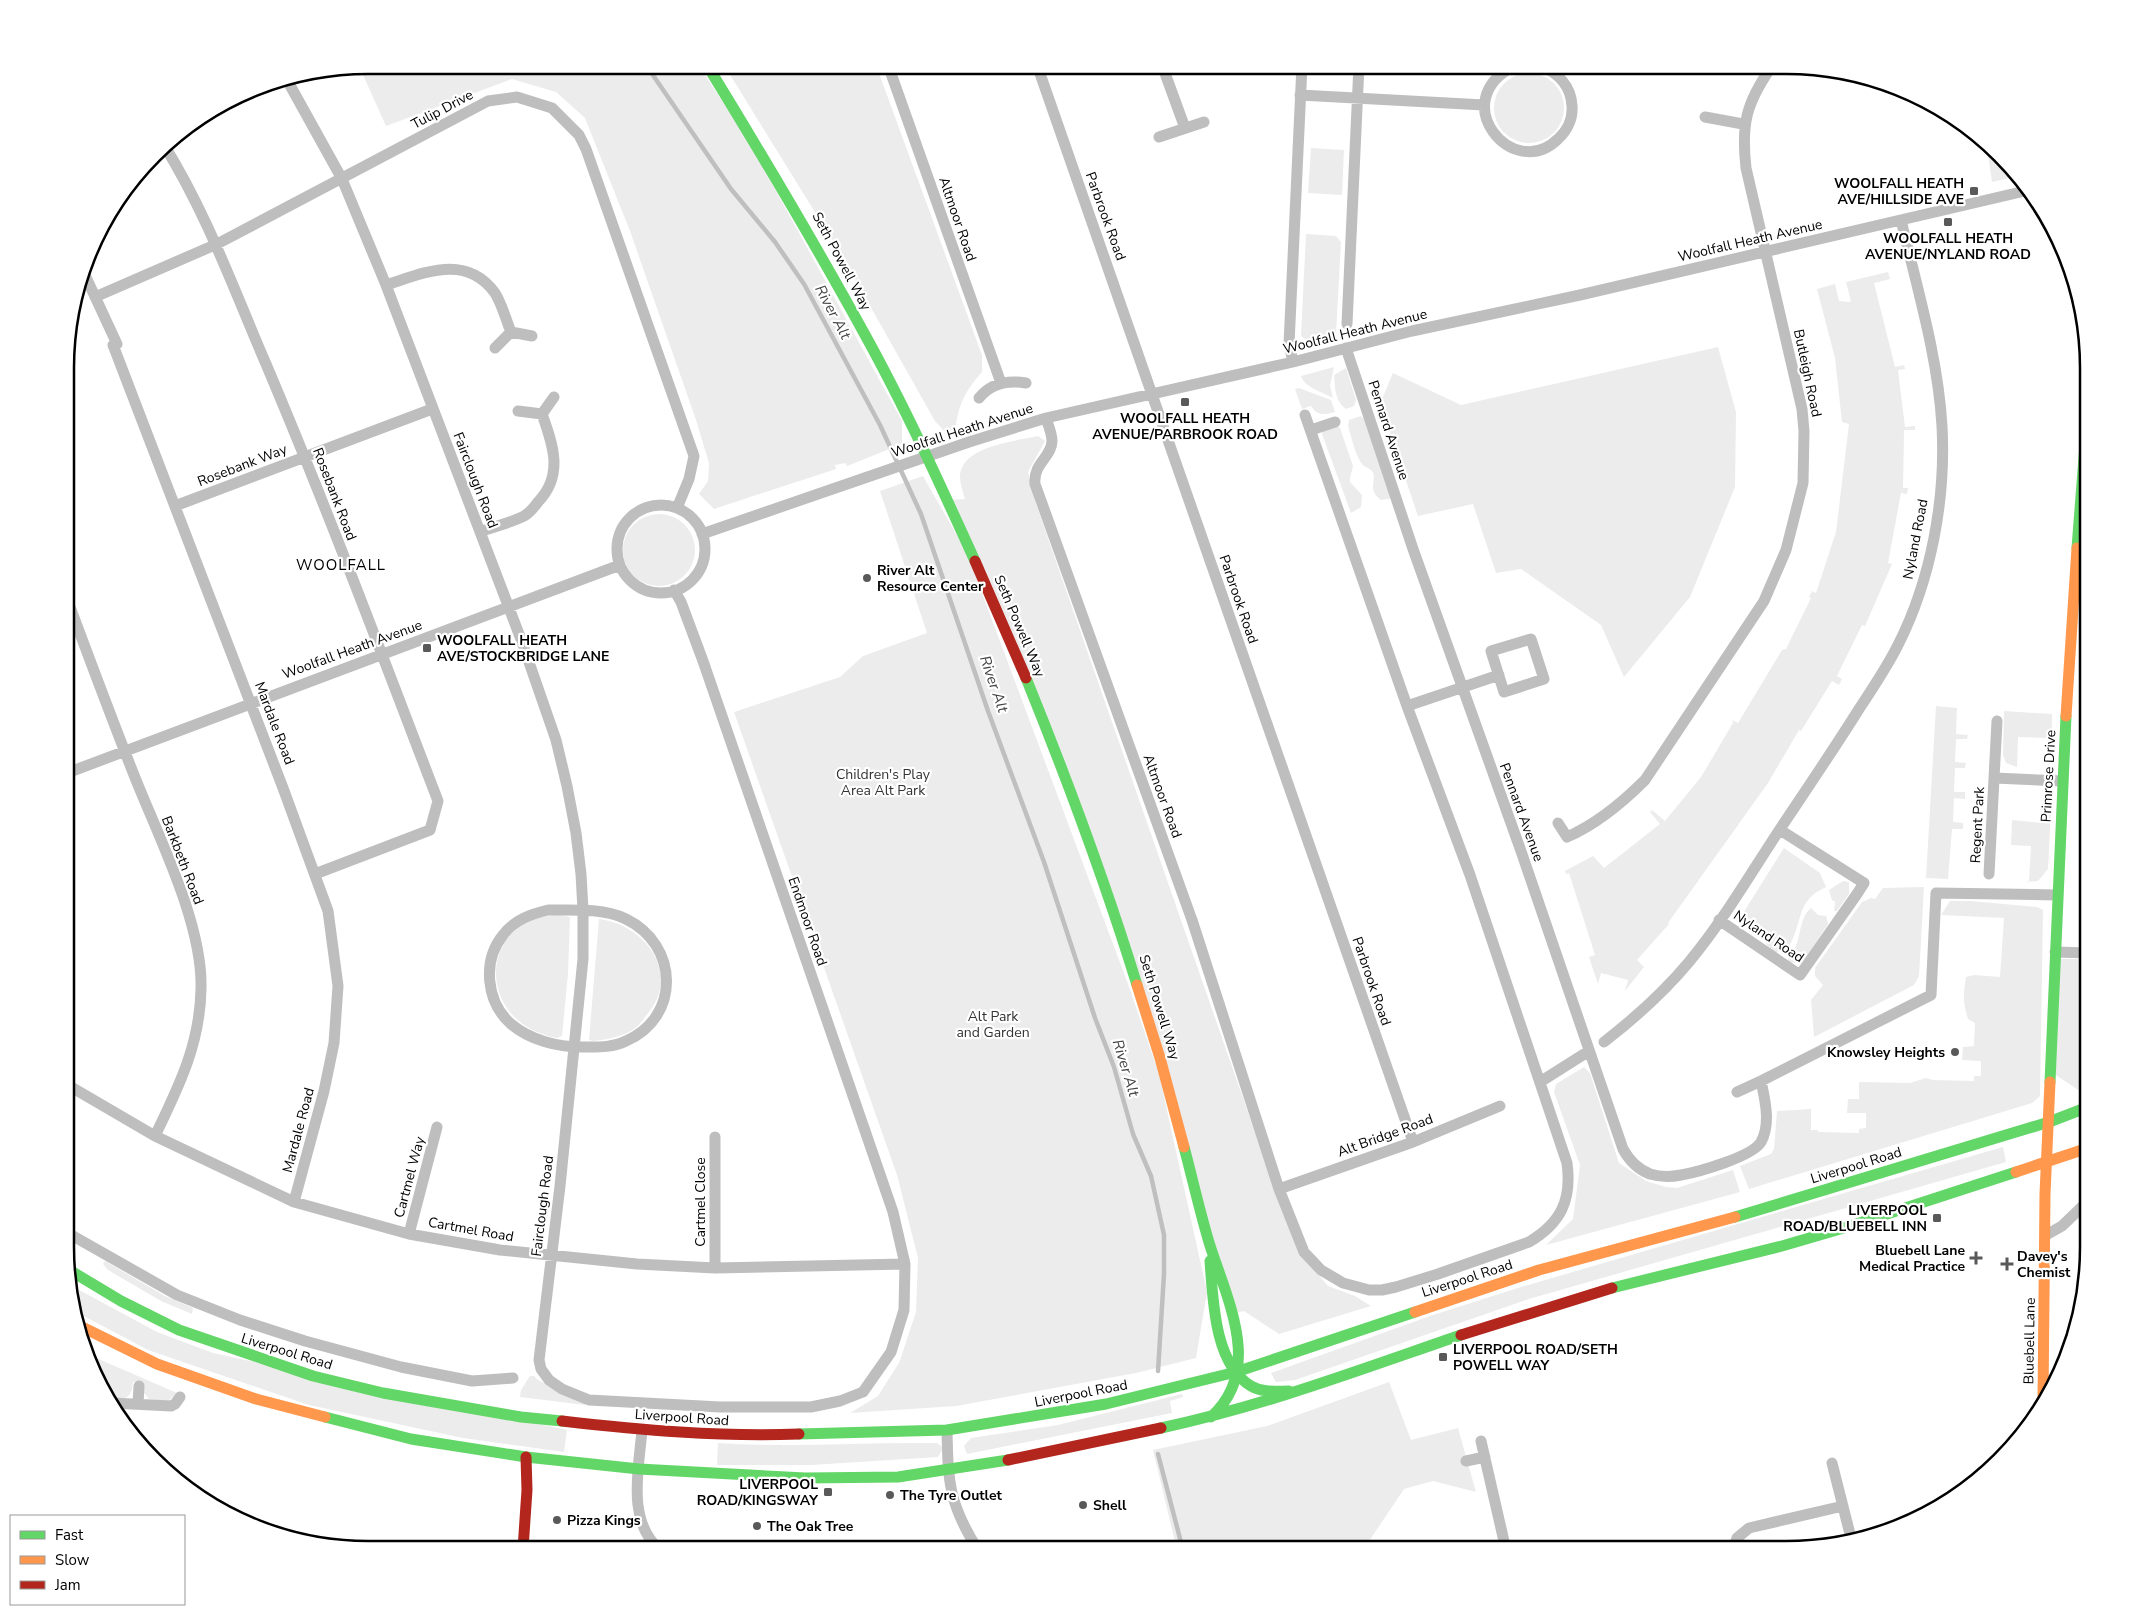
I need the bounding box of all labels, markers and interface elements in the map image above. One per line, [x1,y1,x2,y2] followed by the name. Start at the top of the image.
[408,85,477,134] street label: Tulip Drive
[1081,169,1130,263] street label: Parbrook Road
[1834,174,1964,209] place label: WOOLFALL HEATH AVE/HILLSIDE AVE
[934,175,981,264] street label: Altmoor Road
[1968,185,1980,197] marker: WOOLFALL HEATH AVE/HILLSIDE AVE
[808,209,876,314] street label: Seth Powell Way
[1676,215,1824,266] street label: Woolfall Heath Avenue
[1942,216,1954,228] marker: WOOLFALL HEATH AVENUE/NYLAND ROAD
[1865,229,2031,264] place label: WOOLFALL HEATH AVENUE/NYLAND ROAD
[810,281,856,343] water label: River Alt
[1281,304,1429,359] street label: Woolfall Heath Avenue
[1789,327,1826,419] street label: Butleigh Road
[1363,378,1414,482] street label: Pennard Avenue
[1179,396,1191,408] marker: WOOLFALL HEATH AVENUE/PARBROOK ROAD
[889,399,1035,462] street label: Woolfall Heath Avenue
[1092,409,1278,444] place label: WOOLFALL HEATH AVENUE/PARBROOK ROAD
[448,429,503,531] street label: Fairclough Road
[195,439,290,491] street label: Rosebank Way
[308,445,361,543] street label: Rosebank Road
[1898,497,1933,581] street label: Nyland Road
[1214,552,1263,646] street label: Parbrook Road
[296,555,386,575] district label: WOOLFALL
[877,561,984,596] place label: River Alt Resource Center
[861,572,873,584] marker: River Alt Resource Center
[990,572,1050,681] street label: Seth Powell Way
[280,615,425,684] street label: Woolfall Heath Avenue
[437,631,609,666] place label: WOOLFALL HEATH AVE/STOCKBRIDGE LANE
[421,642,433,654] marker: WOOLFALL HEATH AVE/STOCKBRIDGE LANE
[975,653,1013,716] water label: River Alt
[250,679,299,767] street label: Mardale Road
[2037,729,2060,823] street label: Primrose Drive
[1139,752,1186,841] street label: Altmoor Road
[1495,760,1548,864] street label: Pennard Avenue
[836,765,931,800] park label: Children's Play Area Alt Park
[1966,785,1989,864] street label: Regent Park
[157,813,208,907] street label: Barkbeth Road
[783,874,832,968] street label: Endmoor Road
[1730,906,1808,967] street label: Nyland Road
[1347,934,1396,1028] street label: Parbrook Road
[1135,952,1185,1063] street label: Seth Powell Way
[956,1007,1030,1042] park label: Alt Park and Garden
[1108,1037,1144,1100] water label: River Alt
[1827,1043,1945,1062] place label: Knowsley Heights
[1949,1046,1961,1058] marker: Knowsley Heights
[278,1085,319,1175] street label: Mardale Road
[1335,1109,1436,1162] street label: Alt Bridge Road
[390,1134,430,1220] street label: Cartmel Way
[1808,1143,1904,1188] street label: Liverpool Road
[527,1155,558,1258] street label: Fairclough Road
[691,1157,710,1247] street label: Cartmel Close
[1783,1201,1927,1236] place label: LIVERPOOL ROAD/BLUEBELL INN
[1931,1212,1943,1224] marker: LIVERPOOL ROAD/BLUEBELL INN
[427,1213,515,1246] street label: Cartmel Road
[1859,1241,1965,1276] place label: Bluebell Lane Medical Practice
[2017,1247,2071,1282] place label: Davey's Chemist
[1969,1251,1983,1265] marker: Bluebell Lane Medical Practice
[1419,1255,1515,1302] street label: Liverpool Road
[2001,1258,2013,1270] marker: Davey's Chemist
[2019,1297,2040,1385] street label: Bluebell Lane
[239,1329,335,1374] street label: Liverpool Road
[1453,1340,1618,1375] place label: LIVERPOOL ROAD/SETH POWELL WAY
[1437,1351,1449,1363] marker: LIVERPOOL ROAD/SETH POWELL WAY
[1033,1375,1129,1412] street label: Liverpool Road
[634,1405,730,1430] street label: Liverpool Road
[697,1475,818,1510] place label: LIVERPOOL ROAD/KINGSWAY
[822,1486,834,1498] marker: LIVERPOOL ROAD/KINGSWAY
[900,1486,1003,1505] place label: The Tyre Outlet
[884,1489,896,1501] marker: The Tyre Outlet
[1093,1496,1127,1515] place label: Shell
[1077,1499,1089,1511] marker: Shell
[567,1511,641,1530] place label: Pizza Kings
[551,1514,563,1526] marker: Pizza Kings
[10,1515,185,1605] legend
[767,1517,854,1536] place label: The Oak Tree
[751,1520,763,1532] marker: The Oak Tree
[55,1525,84,1545] text: Fast
[55,1550,90,1570] text: Slow
[54,1575,81,1595] text: Jam

